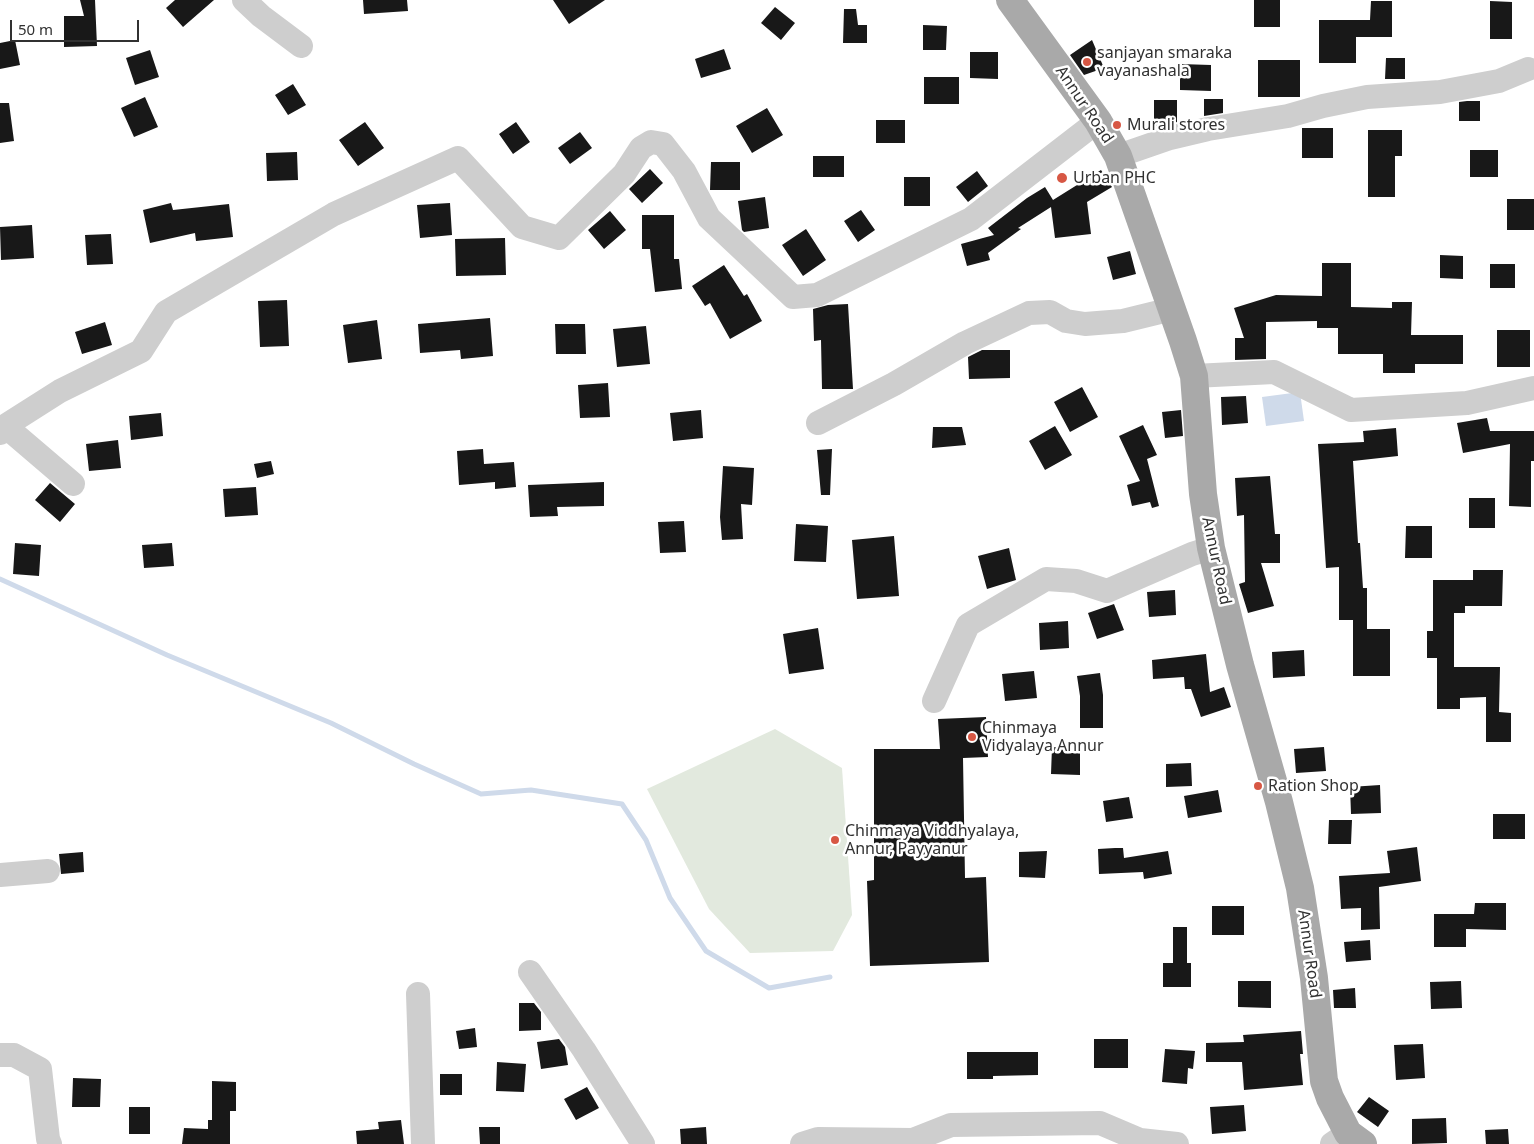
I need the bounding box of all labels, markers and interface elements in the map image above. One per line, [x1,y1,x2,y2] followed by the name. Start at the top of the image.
[12,10,141,42] scale bar
[18,19,53,39] text: 50 m
[1097,43,1232,81] place label: sanjayan smaraka vayanashala
[1081,56,1093,68] marker: sanjayan smaraka vayanashala
[1051,63,1117,147] street label: Annur Road
[1127,115,1225,135] place label: Murali stores
[1111,119,1123,131] marker: Murali stores
[1073,168,1156,188] place label: Urban PHC
[1055,171,1069,185] marker: Urban PHC
[1197,515,1235,607] street label: Annur Road
[982,718,1104,756] place label: Chinmaya Vidyalaya Annur
[966,731,978,743] marker: Chinmaya Vidyalaya Annur
[1268,776,1359,796] place label: Ration Shop
[1252,780,1264,792] marker: Ration Shop
[845,821,1019,859] place label: Chinmaya Viddhyalaya, Annur, Payyanur
[829,834,841,846] marker: Chinmaya Viddhyalaya, Annur, Payyanur
[1293,909,1325,999] street label: Annur Road

